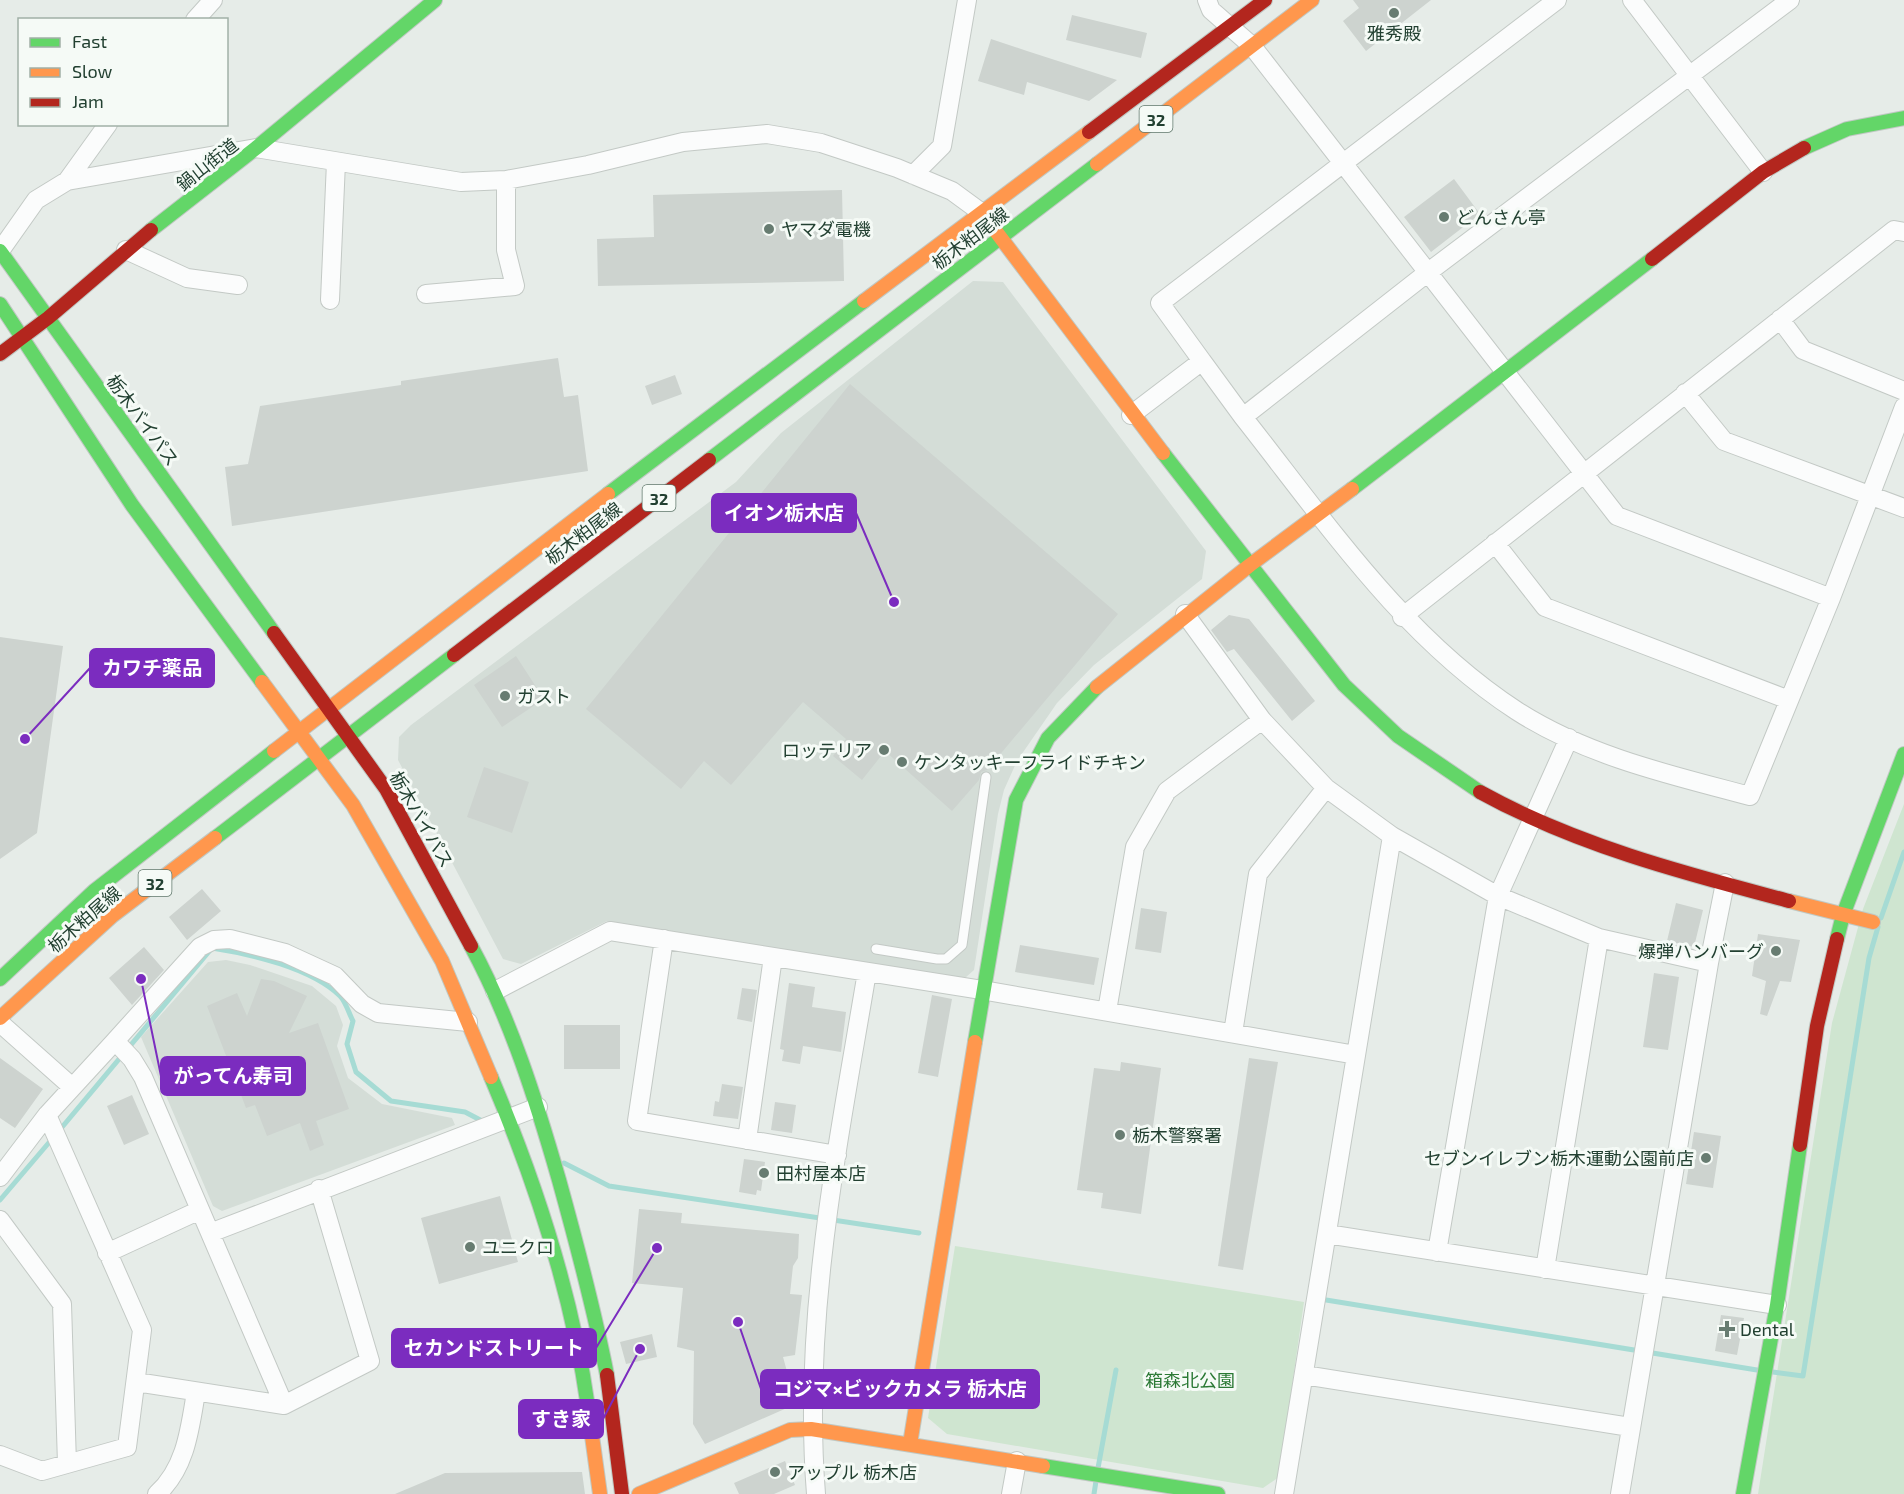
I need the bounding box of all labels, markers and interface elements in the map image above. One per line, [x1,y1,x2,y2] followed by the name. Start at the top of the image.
[1387,6,1401,20] marker: 雅秀殿
[18,18,228,126] legend
[1367,22,1421,44] place label: 雅秀殿
[72,30,107,52] text: Fast
[72,60,113,82] text: Slow
[72,90,104,112] text: Jam
[1140,106,1172,132] road number: 32
[172,133,242,195] street label: 鍋山街道
[927,202,1013,274] street label: 栃木粕尾線
[1456,206,1546,228] place label: どんさん亭
[1437,210,1451,224] marker: どんさん亭
[781,218,871,240] place label: ヤマダ電機
[762,222,776,236] marker: ヤマダ電機
[102,370,184,470] street label: 栃木バイパス
[642,485,676,511] road number: 32
[712,494,856,532] callout: イオン栃木店
[540,497,626,569] street label: 栃木粕尾線
[724,500,844,524] text: イオン栃木店
[90,649,214,687] callout: カワチ薬品
[102,655,202,679] text: カワチ薬品
[517,685,571,707] place label: ガスト
[498,689,512,703] marker: ガスト
[782,739,872,761] place label: ロッテリア
[877,743,891,757] marker: ロッテリア
[914,751,1146,773] place label: ケンタッキーフライドチキン
[895,755,909,769] marker: ケンタッキーフライドチキン
[386,767,458,871] street label: 栃木バイパス
[138,870,172,896] road number: 32
[43,881,125,957] street label: 栃木粕尾線
[1638,940,1764,962] place label: 爆弾ハンバーグ
[1769,944,1783,958] marker: 爆弾ハンバーグ
[161,1057,305,1095] callout: がってん寿司
[174,1063,293,1087] text: がってん寿司
[1132,1124,1222,1146] place label: 栃木警察署
[1113,1128,1127,1142] marker: 栃木警察署
[1424,1147,1694,1169] place label: セブンイレブン栃木運動公園前店
[1699,1151,1713,1165] marker: セブンイレブン栃木運動公園前店
[776,1162,866,1184] place label: 田村屋本店
[757,1166,771,1180] marker: 田村屋本店
[482,1236,554,1258] place label: ユニクロ
[463,1240,477,1254] marker: ユニクロ
[1740,1318,1795,1340] place label: Dental
[1718,1320,1736,1338] marker: Dental
[392,1329,596,1367] callout: セカンドストリート
[404,1335,584,1359] text: セカンドストリート
[1145,1369,1235,1391] park label: 箱森北公園
[761,1370,1039,1408] callout: コジマ×ビックカメラ 栃木店
[773,1376,1027,1400] text: コジマ×ビックカメラ 栃木店
[519,1400,603,1438] callout: すき家
[531,1406,591,1430] text: すき家
[787,1461,917,1483] place label: アップル 栃木店
[768,1465,782,1479] marker: アップル 栃木店

